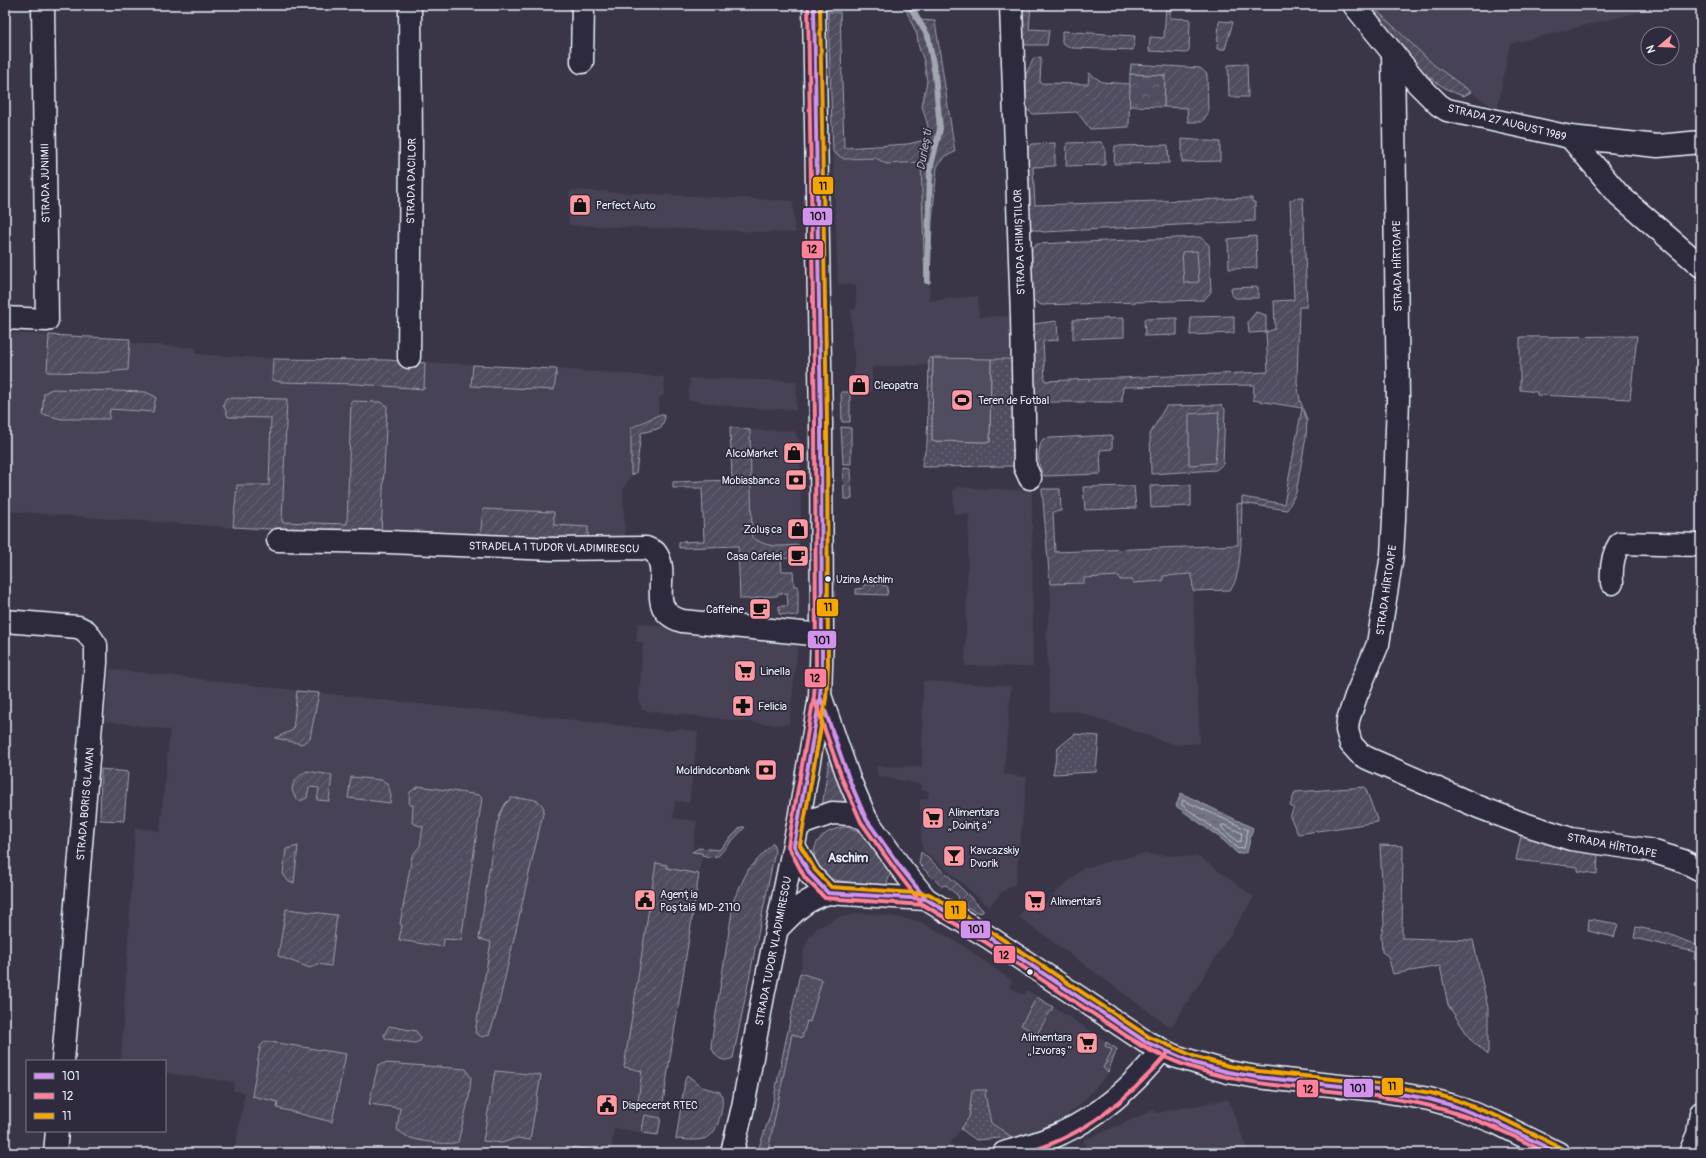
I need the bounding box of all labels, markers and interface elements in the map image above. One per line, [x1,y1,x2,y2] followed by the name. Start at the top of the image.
[1640,26,1680,66] north arrow
[1643,43,1658,55] text: N
[1446,101,1568,144] street label: STRADA 27 AUGUST 1989
[914,127,936,171] water label: Durlești
[404,138,419,224] street label: STRADA DACILOR
[38,143,53,223] street label: STRADA JUNIMII
[812,176,834,195] line badge: 11
[819,180,827,193] text: 11
[1011,189,1028,295] street label: STRADA CHIMIȘTILOR
[567,192,593,218] shop icon: Perfect Auto
[596,199,656,212] place label: Perfect Auto
[802,207,833,226] line badge: 101
[810,210,826,223] text: 101
[1390,220,1405,312] street label: STRADA HÎRTOAPE
[801,240,824,259] line badge: 12
[807,243,817,256] text: 12
[846,372,872,398] shop icon: Cleopatra
[874,379,918,392] place label: Cleopatra
[949,387,975,413] sports icon: Teren de Fotbal
[978,394,1049,407] place label: Teren de Fotbal
[781,440,807,466] shop icon: AlcoMarket
[725,447,779,460] place label: AlcoMarket
[783,467,809,493] bank icon: Mobiasbanca
[722,474,780,487] place label: Mobiasbanca
[785,516,811,542] shop icon: Zolușca
[744,523,782,536] place label: Zolușca
[469,540,639,555] street label: STRADELA 1 TUDOR VLADIMIRESCU
[785,543,811,569] cafe icon: Casa Cafelei
[1374,544,1399,636] street label: STRADA HÎRTOAPE
[727,550,782,563] place label: Casa Cafelei
[823,574,833,584] marker: Uzina Aschim
[836,574,893,586] place label: Uzina Aschim
[747,596,773,622] cafe icon: Caffeine
[816,598,839,617] line badge: 11
[824,601,832,614] text: 11
[706,603,745,616] place label: Caffeine
[807,630,837,649] line badge: 101
[814,634,830,647] text: 101
[732,658,758,684] supermarket icon: Linella
[760,665,790,678] place label: Linella
[804,668,827,688] line badge: 12
[810,672,820,685] text: 12
[730,693,756,719] pharmacy icon: Felicia
[758,700,787,713] place label: Felicia
[74,747,97,861] street label: STRADA BORIS GLAVAN
[753,757,779,783] bank icon: Moldindconbank
[676,764,750,777] place label: Moldindconbank
[920,805,946,831] supermarket icon: Alimentara „Doinița”
[948,806,999,832] place label: Alimentara „Doinița”
[1566,830,1658,861] street label: STRADA HÎRTOAPE
[941,843,967,869] bar icon: Kavcazskiy Dvorik
[970,844,1020,870] place label: Kavcazskiy Dvorik
[828,850,869,866] district label: Aschim
[753,875,794,1027] street label: STRADA TUDOR VLADIMIRESCU
[632,887,658,913] public building icon: Agenția Poștală MD-2110
[660,888,741,914] place label: Agenția Poștală MD-2110
[1022,888,1048,914] supermarket icon: Alimentară
[1050,895,1102,908] place label: Alimentară
[944,900,967,920] line badge: 11
[951,904,959,917] text: 11
[960,920,991,939] line badge: 101
[968,923,984,936] text: 101
[993,945,1016,964] line badge: 12
[999,949,1009,962] text: 12
[1025,967,1035,977] unlabelled marker
[1074,1030,1100,1056] supermarket icon: Alimentara „Izvoraș”
[1021,1031,1072,1057] place label: Alimentara „Izvoraș”
[26,1060,166,1132] legend
[62,1069,80,1084] text: 101
[1381,1077,1404,1096] line badge: 11
[1343,1078,1374,1098] line badge: 101
[1296,1079,1319,1098] line badge: 12
[1388,1080,1396,1093] text: 11
[1350,1082,1366,1095] text: 101
[1303,1083,1313,1096] text: 12
[62,1089,74,1104] text: 12
[594,1092,620,1118] public building icon: Dispecerat RTEC
[622,1099,698,1112] place label: Dispecerat RTEC
[62,1109,71,1124] text: 11

